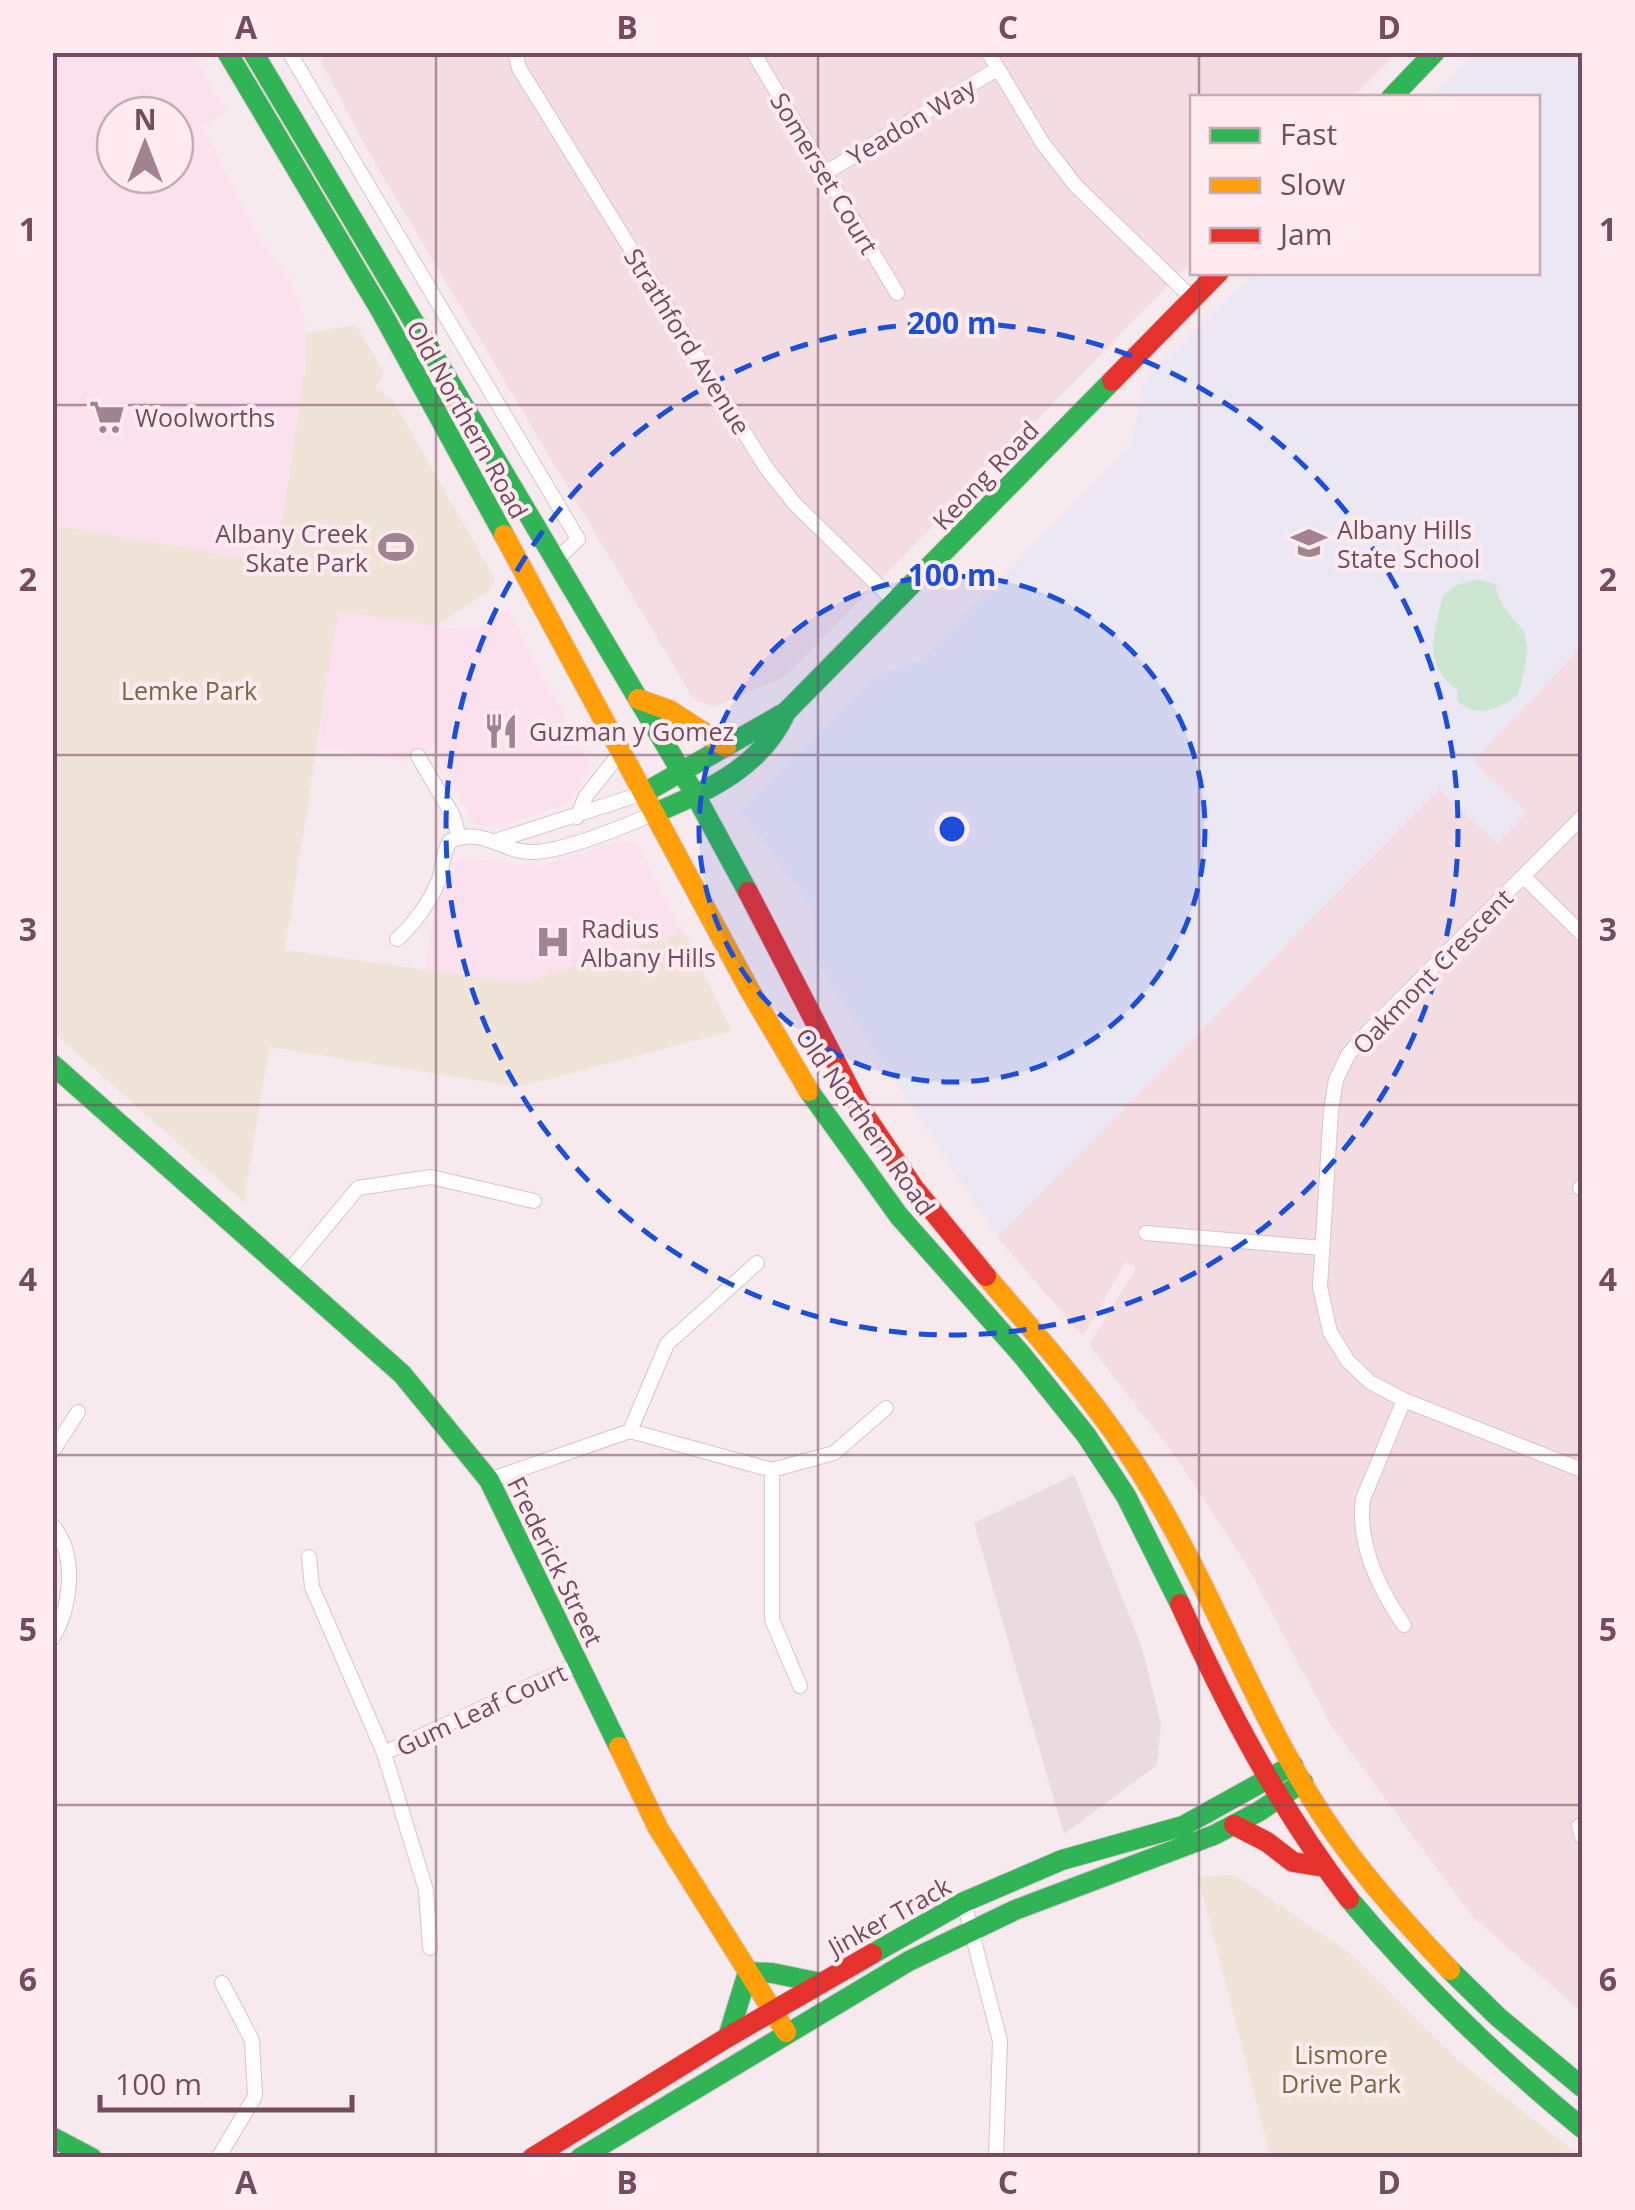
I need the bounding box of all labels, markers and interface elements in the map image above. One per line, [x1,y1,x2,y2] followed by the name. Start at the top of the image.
[235,5,258,48] text: A
[616,5,638,48] text: B
[998,5,1018,48] text: C
[1377,5,1401,48] text: D
[841,69,982,173] street label: Yeadon Way
[763,86,887,260] street label: Somerset Court
[95,95,195,195] north arrow
[1190,95,1540,275] legend
[134,100,156,138] text: N
[1280,113,1337,154] text: Fast
[1280,163,1345,204] text: Slow
[19,207,37,250] text: 1
[1599,207,1617,250] text: 1
[1277,213,1333,254] text: Jam
[617,241,759,441] street label: Strathford Avenue
[908,302,996,343] text: 200 m
[399,314,537,524] street label: Old Northern Road
[88,398,126,436] supermarket icon: Woolworths
[135,400,275,434] place label: Woolworths
[924,413,1046,537] street label: Keong Road
[1337,512,1480,575] place label: Albany Hills State School
[215,516,368,579] place label: Albany Creek Skate Park
[1290,524,1328,562] school or university icon: Albany Hills State School
[377,528,415,566] sports icon: Albany Creek Skate Park
[908,554,996,595] text: 100 m
[19,557,37,600] text: 2
[1599,557,1617,600] text: 2
[121,673,257,707] park label: Lemke Park
[482,712,520,750] restaurant icon: Guzman y Gomez
[529,714,734,748] place label: Guzman y Gomez
[934,811,970,847] centre of rings
[1344,881,1520,1061] street label: Oakmont Crescent
[19,907,37,950] text: 3
[1599,907,1617,950] text: 3
[581,911,716,974] place label: Radius Albany Hills
[534,923,572,961] hospital icon: Radius Albany Hills
[789,1020,943,1222] street label: Old Northern Road
[19,1257,37,1300] text: 4
[1599,1257,1617,1300] text: 4
[500,1471,612,1651] street label: Frederick Street
[19,1607,37,1650] text: 5
[1599,1607,1617,1650] text: 5
[390,1655,572,1763] street label: Gum Leaf Court
[820,1868,956,1965] street label: Jinker Track
[19,1957,37,2000] text: 6
[1599,1957,1617,2000] text: 6
[1281,2037,1401,2100] park label: Lismore Drive Park
[100,2050,352,2112] scale bar
[115,2063,202,2104] text: 100 m
[235,2160,258,2203] text: A
[616,2160,638,2203] text: B
[998,2160,1018,2203] text: C
[1377,2160,1401,2203] text: D

